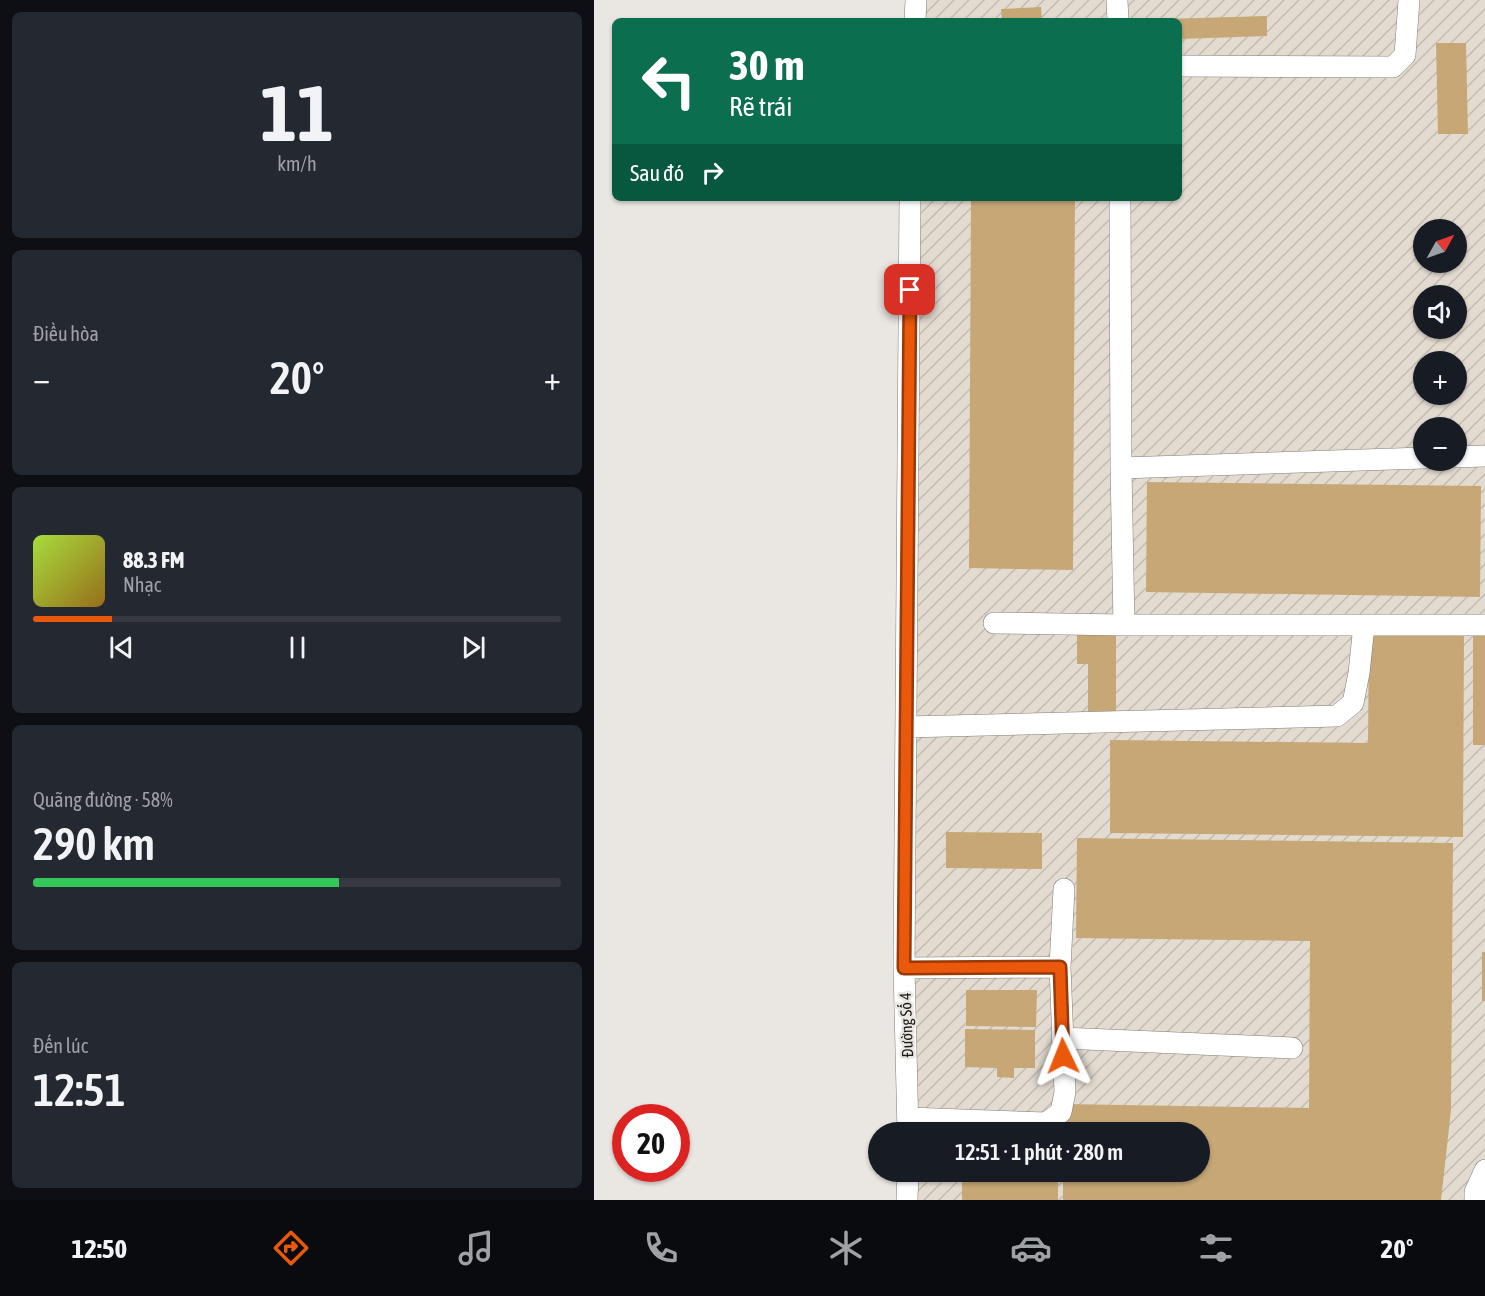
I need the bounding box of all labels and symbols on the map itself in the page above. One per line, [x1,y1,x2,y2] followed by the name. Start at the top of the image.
[1413,219,1467,273] north arrow
[884,264,935,315] pin
[895,992,917,1058] street label: Đường Số 4
[1031,1024,1095,1088] position arrow
[612,1104,690,1182] speed limit sign: 20

